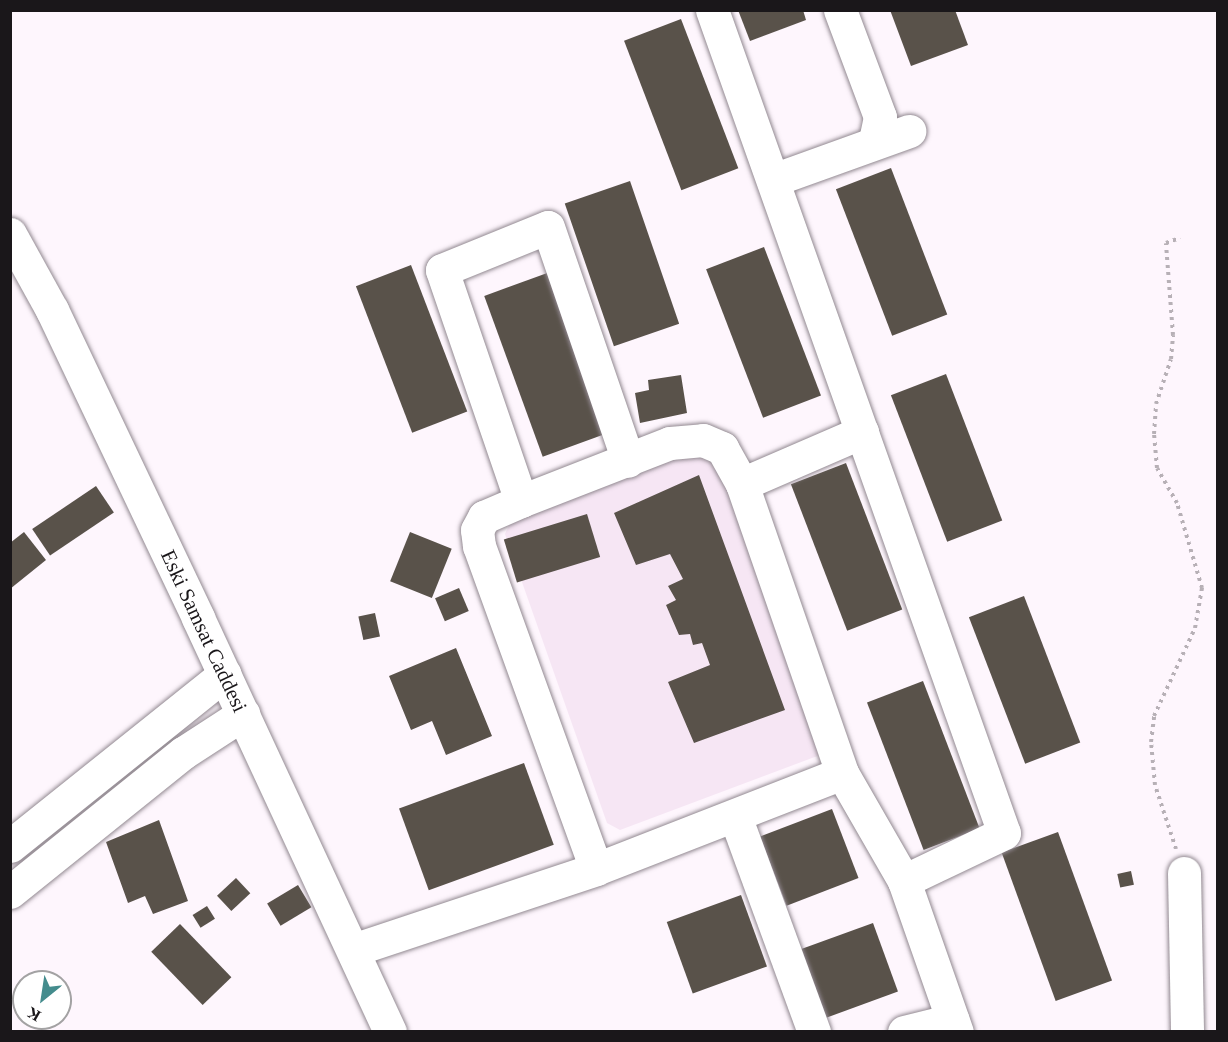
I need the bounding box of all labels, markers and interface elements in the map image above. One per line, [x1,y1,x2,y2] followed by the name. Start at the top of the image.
[155,546,253,716] street label: Eski Samsat Caddesi
[12,970,72,1030] north arrow
[24,1004,43,1025] text: K

